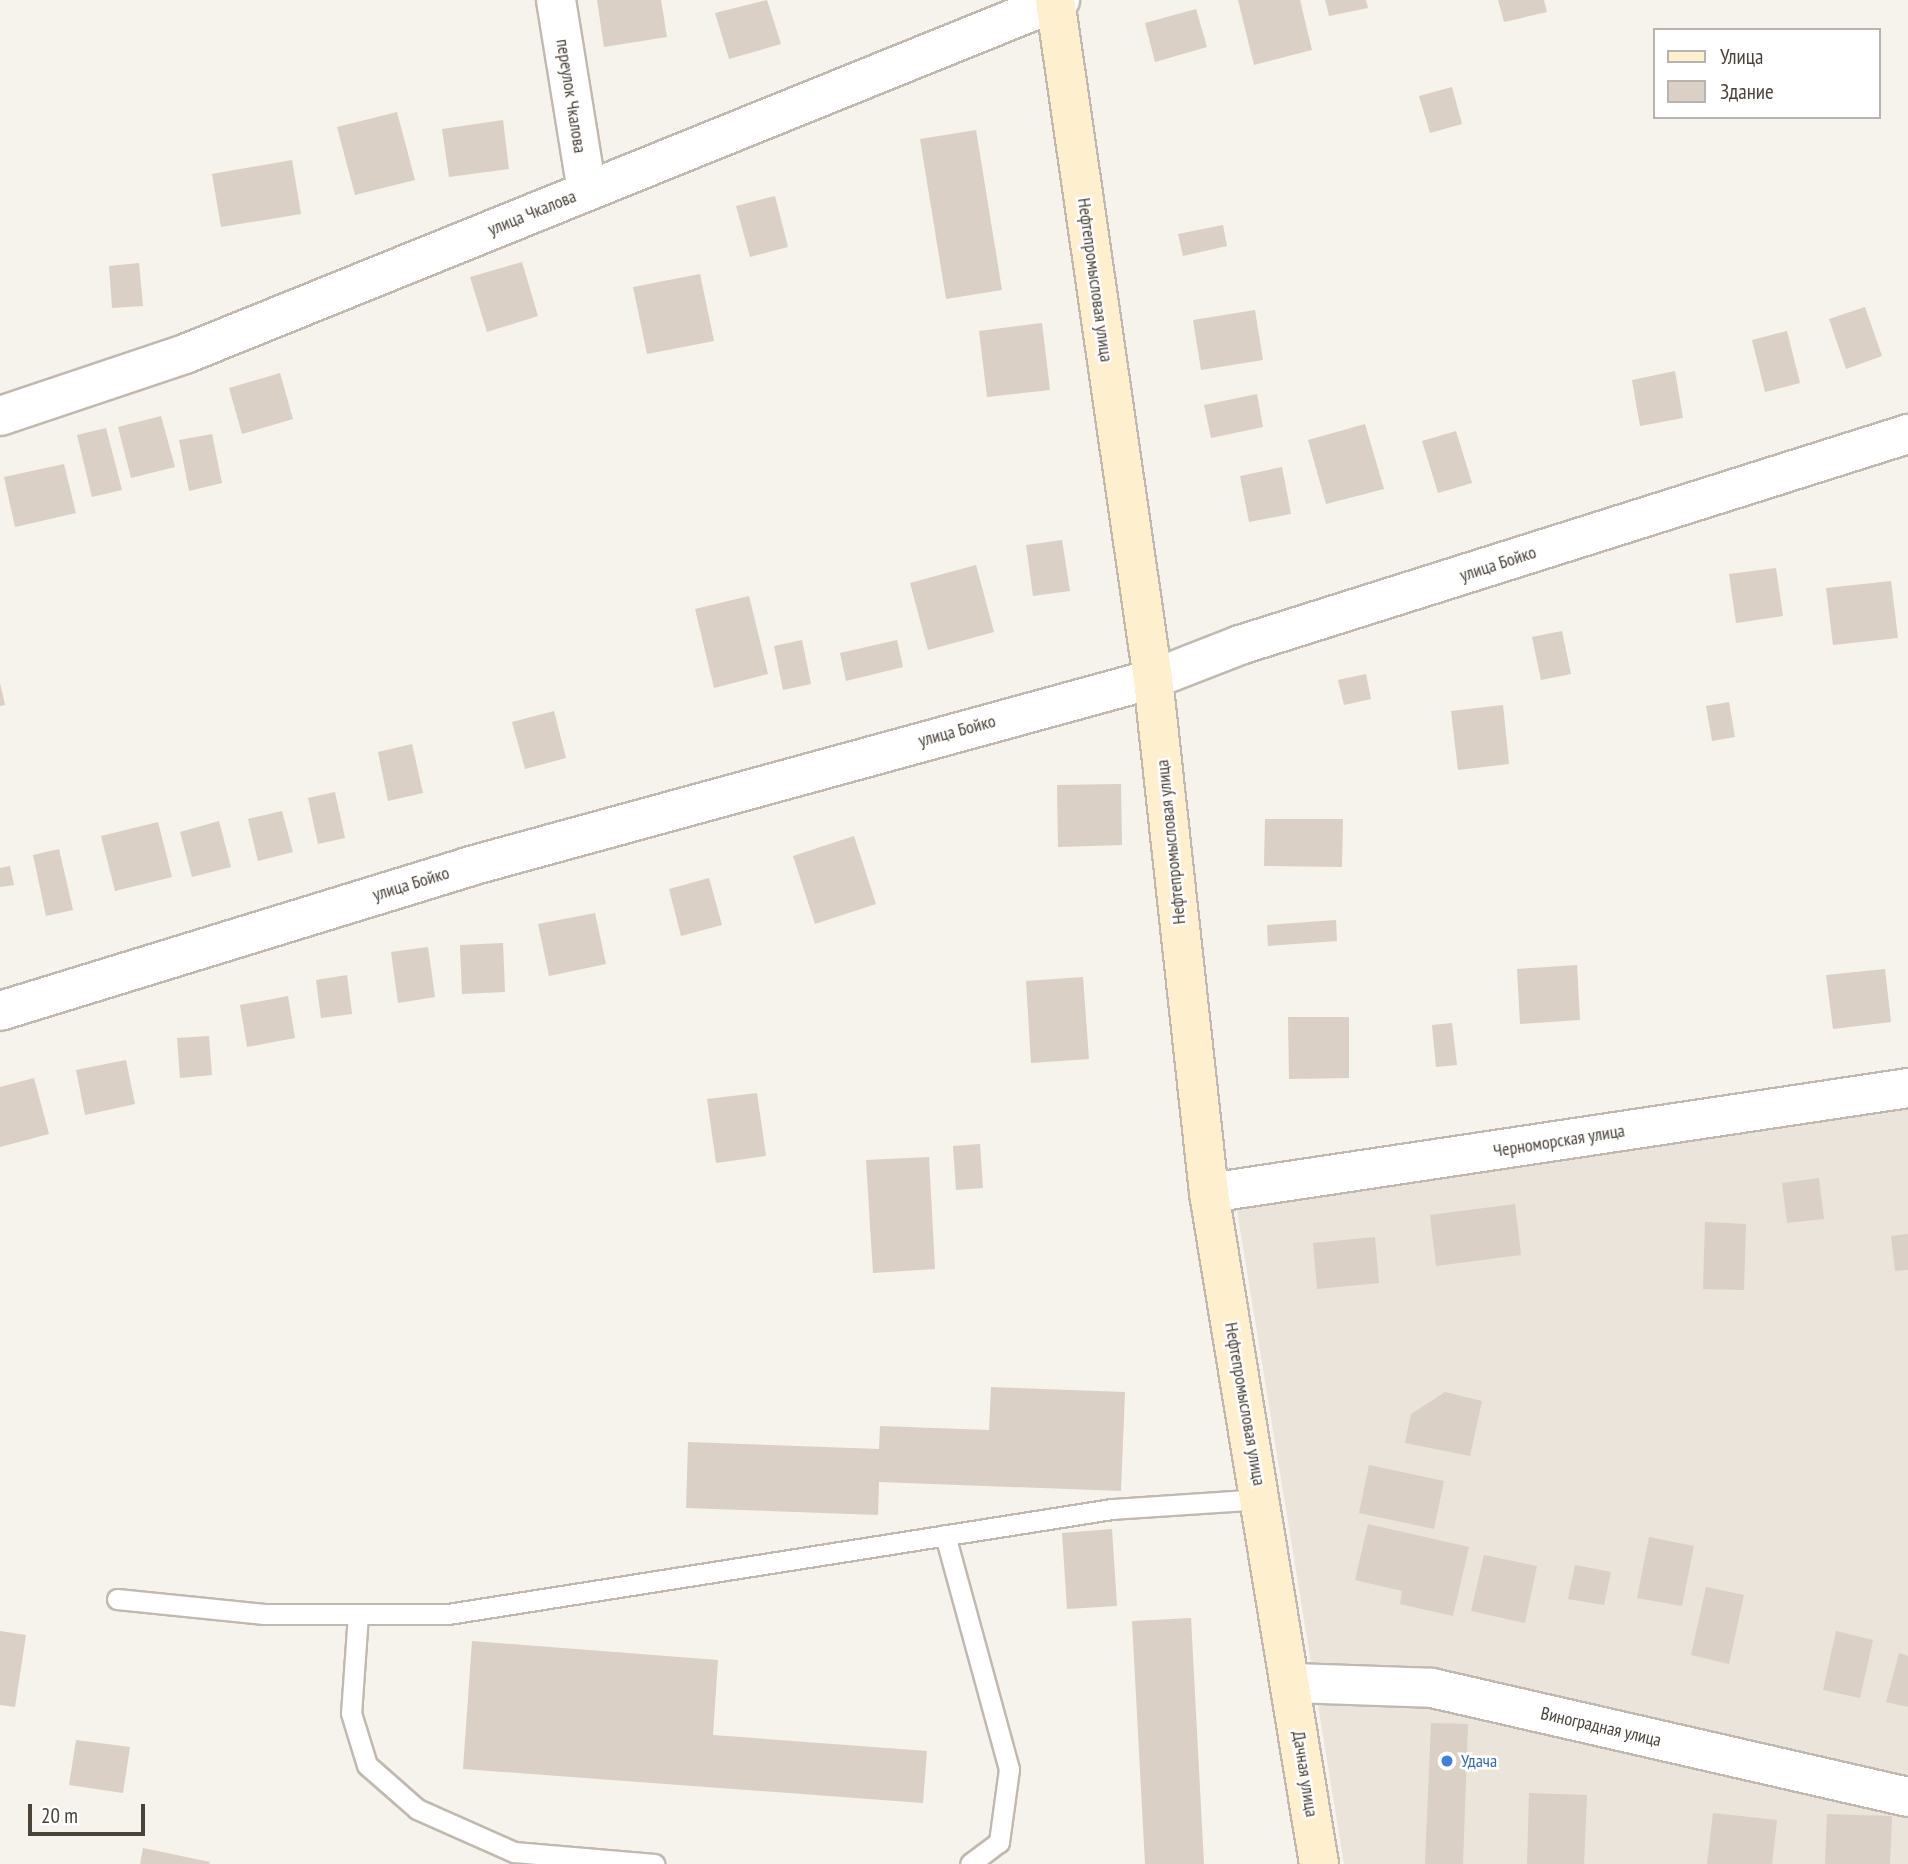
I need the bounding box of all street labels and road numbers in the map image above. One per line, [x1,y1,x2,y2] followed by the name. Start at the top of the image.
[551,37,591,155] street label: переулок Чкалова
[485,186,579,240] street label: улица Чкалова
[1073,197,1117,363] street label: Нефтепромысловая улица
[1457,542,1539,586] street label: улица Бойко
[916,710,998,752] street label: улица Бойко
[1152,759,1190,925] street label: Нефтепромысловая улица
[370,862,452,906] street label: улица Бойко
[1492,1120,1626,1162] street label: Черноморская улица
[1220,1321,1270,1487] street label: Нефтепромысловая улица
[1539,1703,1663,1751] street label: Виноградная улица
[1288,1729,1322,1819] street label: Дачная улица

